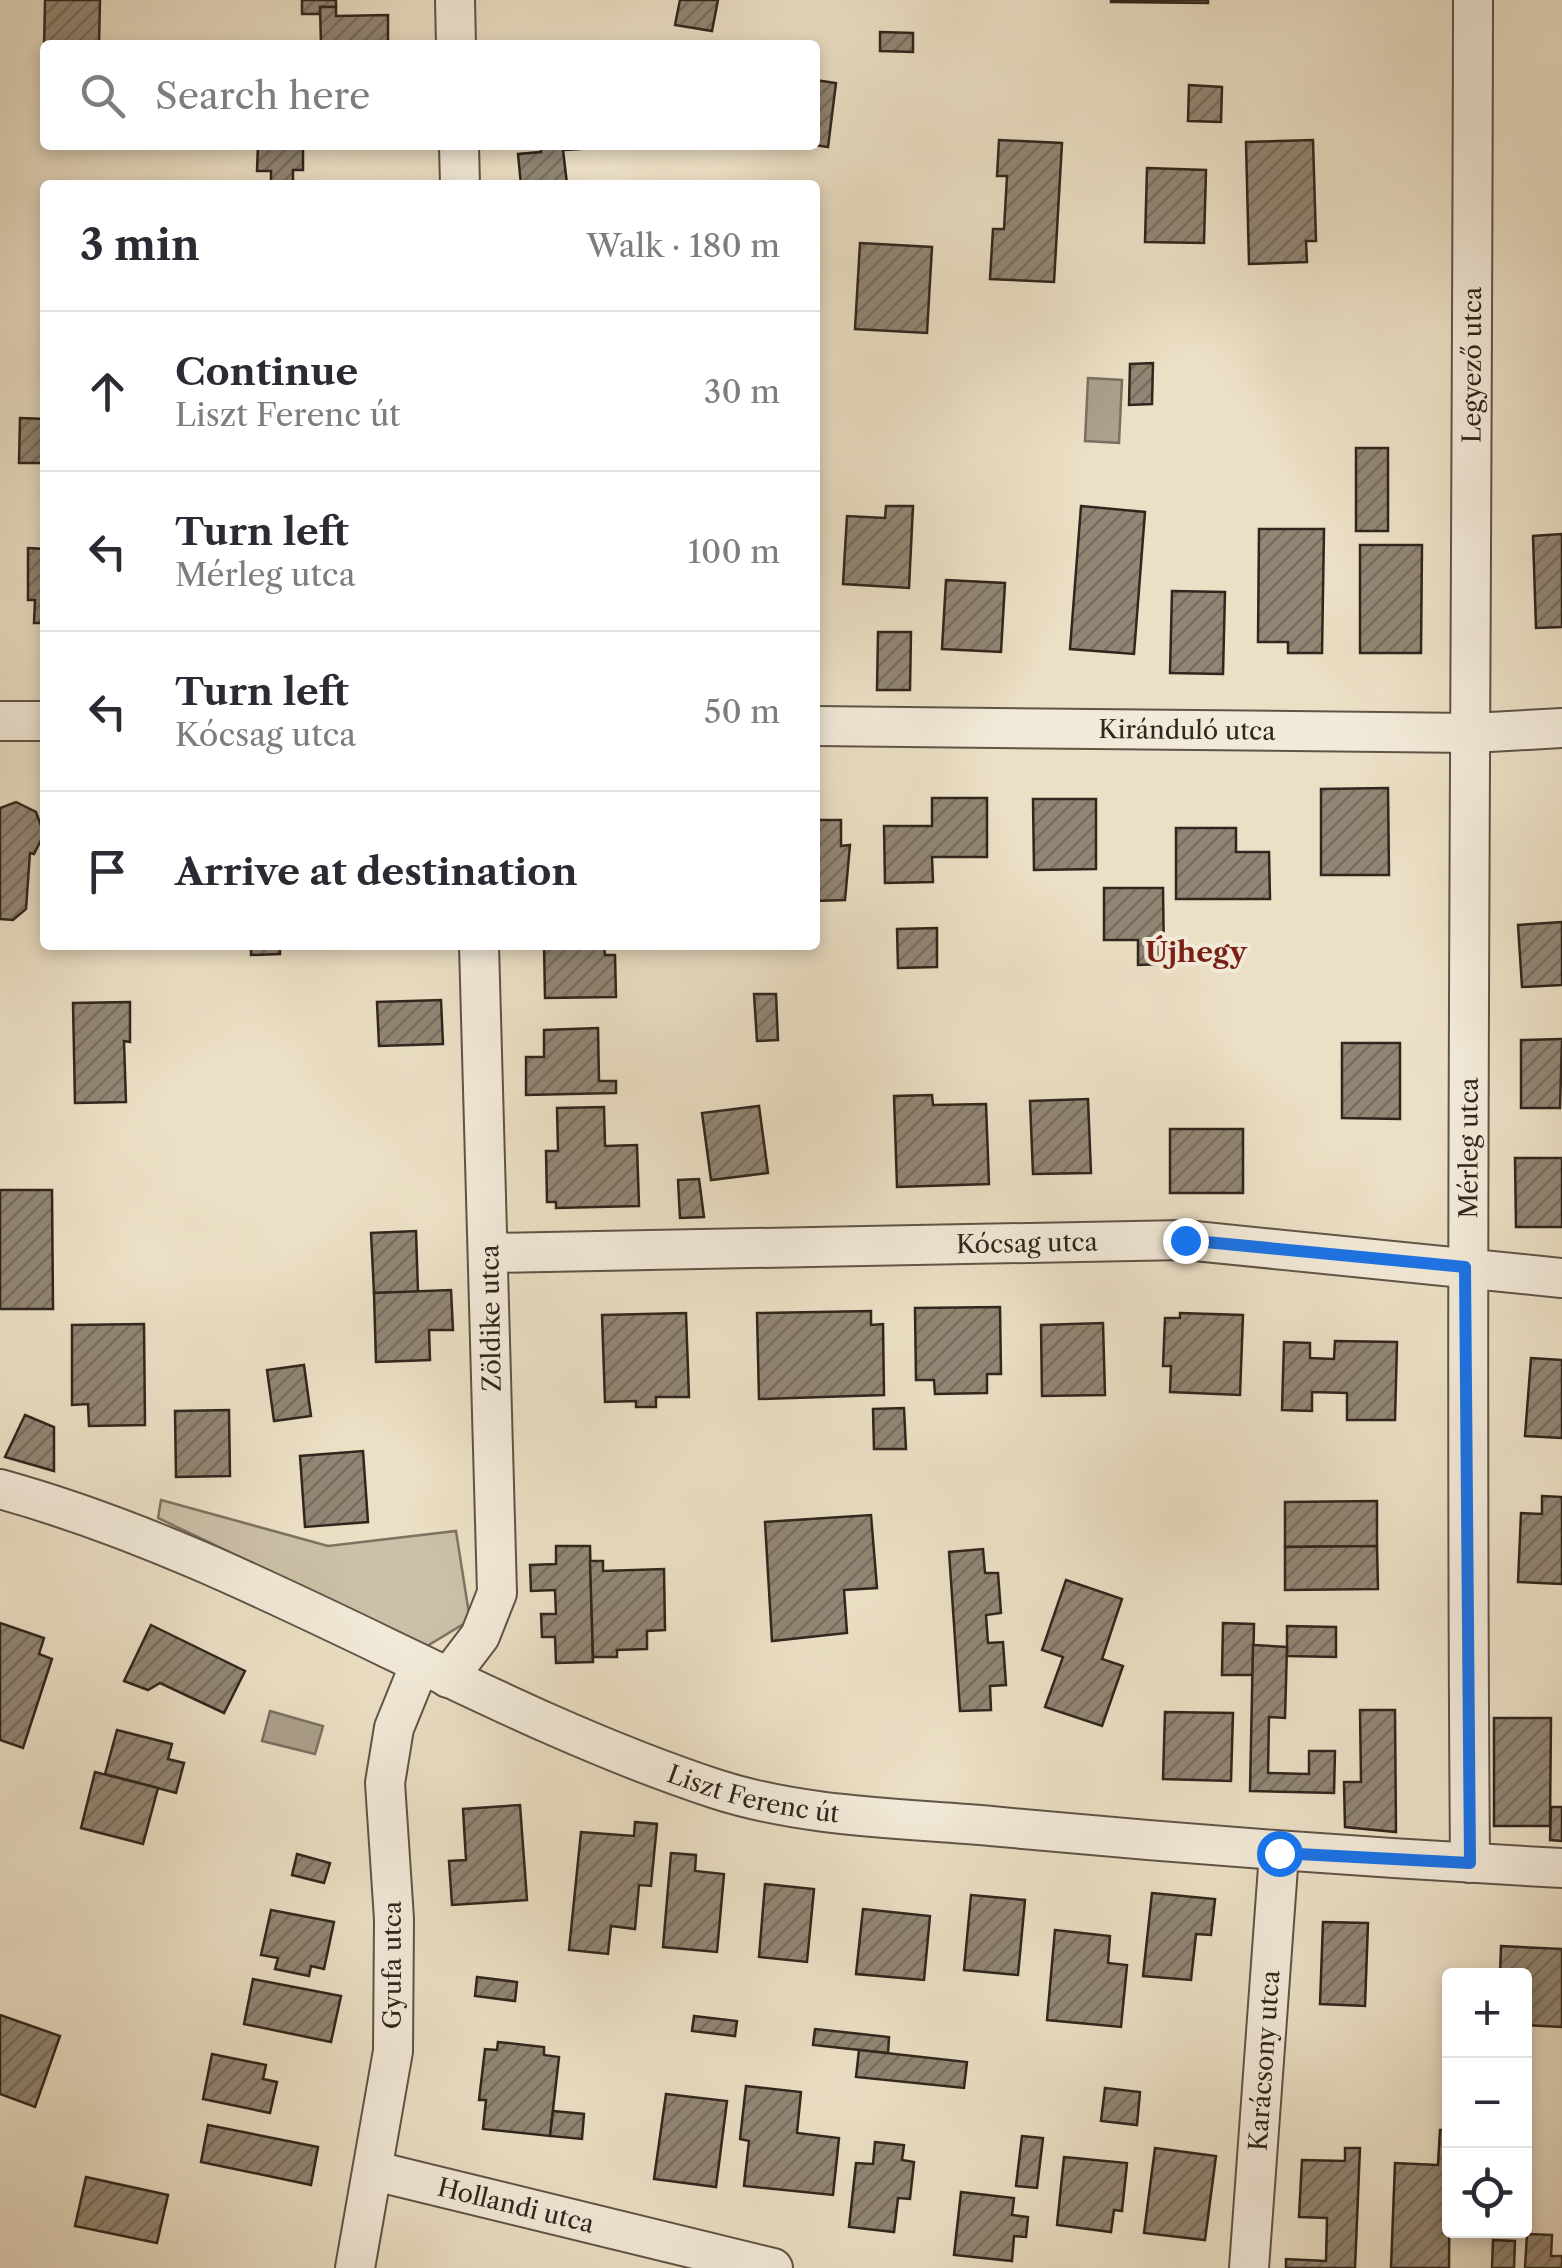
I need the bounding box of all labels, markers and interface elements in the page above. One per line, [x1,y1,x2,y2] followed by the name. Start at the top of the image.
[40,40,820,150] search box
[75,68,130,123] icon: search
[155,72,370,119] text: Search here
[80,219,200,271] text: 3 min
[587,226,780,265] text: Walk · 180 m
[1456,286,1488,443] street label: Legyező utca
[175,348,358,395] text: Continue
[80,364,135,419] icon: ahead
[704,372,780,411] text: 30 m
[175,395,400,434] text: Liszt Ferenc út
[175,508,349,555] text: Turn left
[80,524,135,579] icon: left
[688,532,780,571] text: 100 m
[175,555,356,594] text: Mérleg utca
[175,668,349,715] text: Turn left
[80,684,135,739] icon: left
[704,692,780,731] text: 50 m
[1098,714,1276,746] street label: Kiránduló utca
[175,715,356,754] text: Kócsag utca
[80,844,135,899] icon: arrive
[175,848,578,895] text: Arrive at destination
[1145,935,1247,969] district label: Újhegy
[1453,1077,1484,1219] street label: Mérleg utca
[1163,1218,1209,1264] route end
[956,1226,1099,1260] street label: Kócsag utca
[474,1243,508,1392] street label: Zöldike utca
[663,1758,841,1829] street label: Liszt Ferenc út
[1257,1831,1303,1877] route start
[377,1900,408,2029] street label: Gyufa utca
[1242,1968,1286,2152] street label: Karácsony utca
[1442,1968,1532,2238] map controls
[1442,1968,1532,2058] button: +
[1442,2058,1532,2148] button: −
[1442,2148,1532,2238] button: locate
[434,2171,598,2240] street label: Hollandi utca

